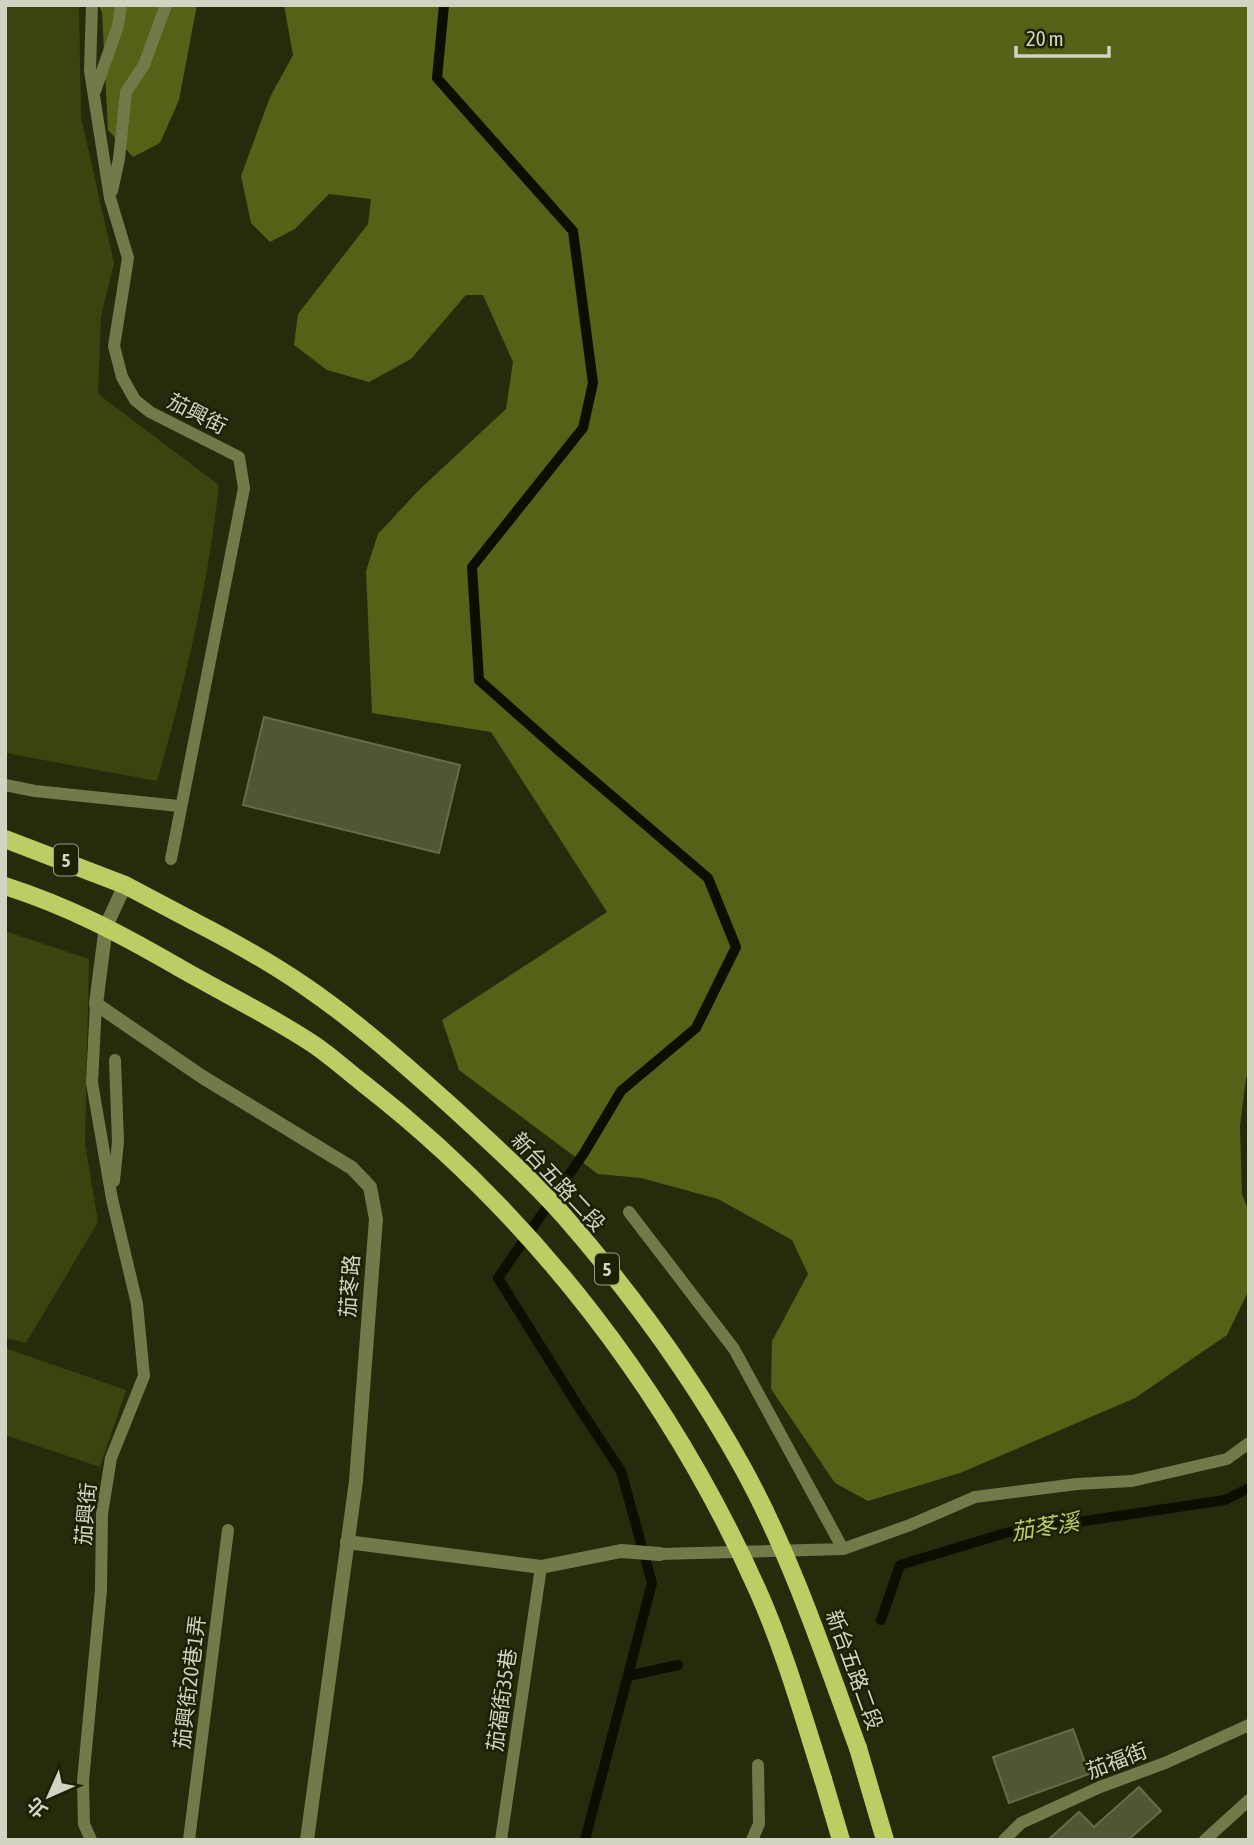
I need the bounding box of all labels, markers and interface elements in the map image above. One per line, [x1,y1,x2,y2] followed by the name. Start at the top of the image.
[1016,14,1109,58] scale bar
[1026,26,1064,50] text: 20 m
[164,388,231,438] street label: 茄興街
[54,845,78,876] road number: 5
[507,1127,610,1236] street label: 新台五路二段
[335,1254,363,1318] street label: 茄苳路
[595,1254,619,1284] road number: 5
[70,1481,100,1546] street label: 茄興街
[1009,1508,1084,1545] water label: 茄苳溪
[822,1606,888,1733] street label: 新台五路二段
[169,1614,209,1750] street label: 茄興街20巷1弄
[482,1647,520,1753] street label: 茄福街35巷
[1083,1738,1150,1783] street label: 茄福街
[14,1761,84,1831] north arrow
[22,1794,51,1823] text: 北

